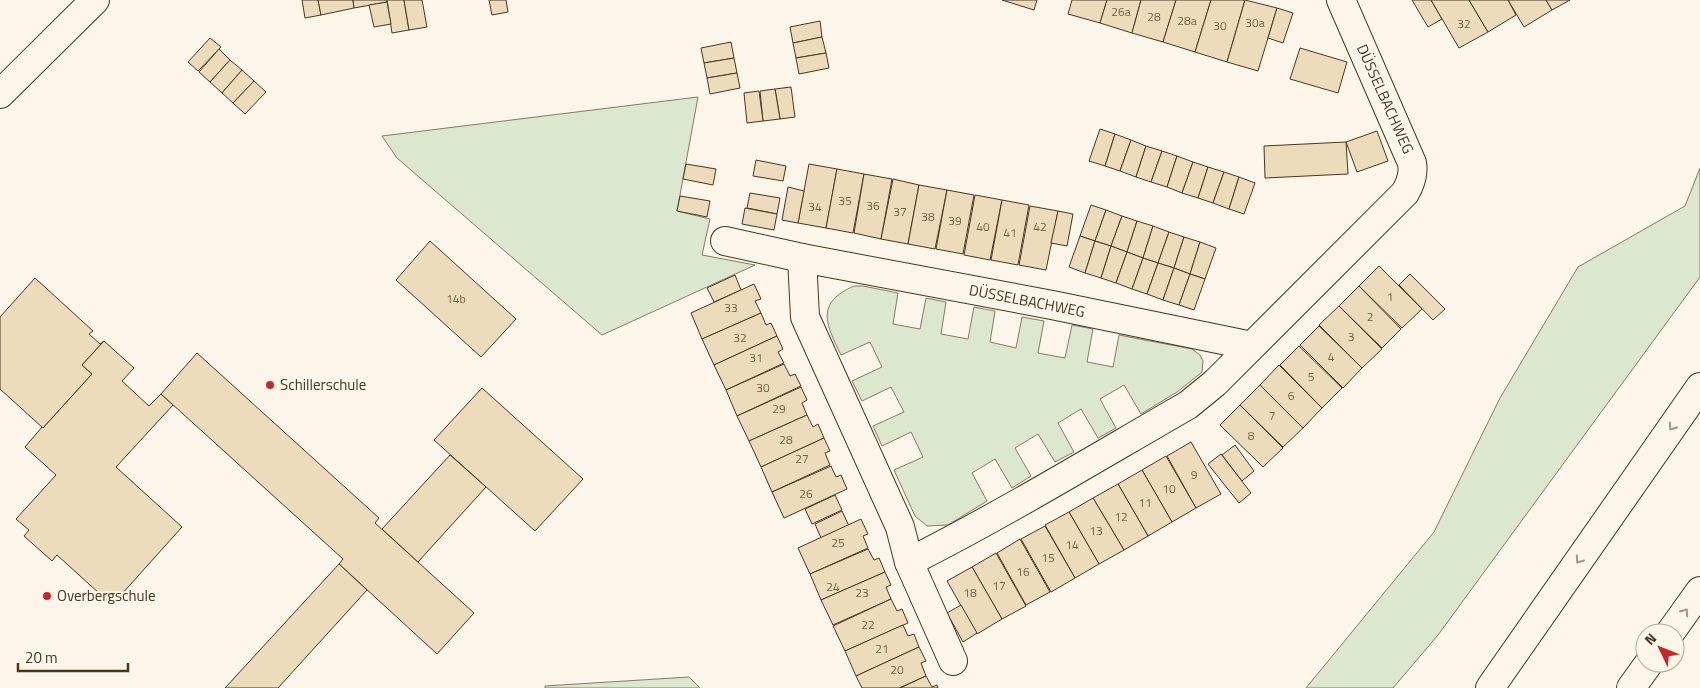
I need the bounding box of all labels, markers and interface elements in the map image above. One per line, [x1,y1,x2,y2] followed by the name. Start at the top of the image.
[1111,2,1131,21] house number: 26a
[1147,7,1161,26] house number: 28
[1177,11,1197,30] house number: 28a
[1245,13,1265,32] house number: 30a
[1457,14,1471,33] house number: 32
[1213,16,1227,35] house number: 30
[1351,40,1420,157] street label: DÜSSELBACHWEG
[838,191,852,210] house number: 35
[866,196,880,215] house number: 36
[808,197,822,216] house number: 34
[893,202,907,221] house number: 37
[921,207,935,226] house number: 38
[948,211,962,230] house number: 39
[976,217,990,236] house number: 40
[1033,217,1047,236] house number: 42
[1003,223,1017,242] house number: 41
[967,278,1087,323] street label: DÜSSELBACHWEG
[1387,287,1393,306] house number: 1
[446,289,466,308] house number: 14b
[724,298,738,317] house number: 33
[1367,307,1373,326] house number: 2
[1348,327,1354,346] house number: 3
[733,328,747,347] house number: 32
[1328,347,1335,366] house number: 4
[749,348,763,367] house number: 31
[1308,367,1315,386] house number: 5
[280,373,366,396] place label: Schillerschule
[756,378,770,397] house number: 30
[264,379,276,391] marker: Schillerschule
[1288,386,1295,405] house number: 6
[772,399,786,418] house number: 29
[1269,406,1275,425] house number: 7
[1669,421,1678,431] one-way arrow
[1248,426,1255,445] house number: 8
[779,430,793,449] house number: 28
[795,449,809,468] house number: 27
[1191,465,1198,484] house number: 9
[1162,479,1176,498] house number: 10
[799,484,813,503] house number: 26
[1138,493,1152,512] house number: 11
[1114,507,1128,526] house number: 12
[1089,521,1103,540] house number: 13
[831,533,845,552] house number: 25
[1065,535,1079,554] house number: 14
[1041,548,1055,567] house number: 15
[1576,554,1585,564] one-way arrow
[1016,562,1030,581] house number: 16
[992,576,1006,595] house number: 17
[826,577,840,596] house number: 24
[855,583,869,602] house number: 23
[963,583,977,602] house number: 18
[57,584,156,607] place label: Overbergschule
[41,590,53,602] marker: Overbergschule
[1679,608,1688,618] one-way arrow
[861,615,875,634] house number: 22
[1635,623,1685,673] north arrow
[1639,628,1661,650] text: N
[875,639,889,658] house number: 21
[18,640,128,672] scale bar
[25,646,58,669] text: 20 m
[890,660,904,679] house number: 20

